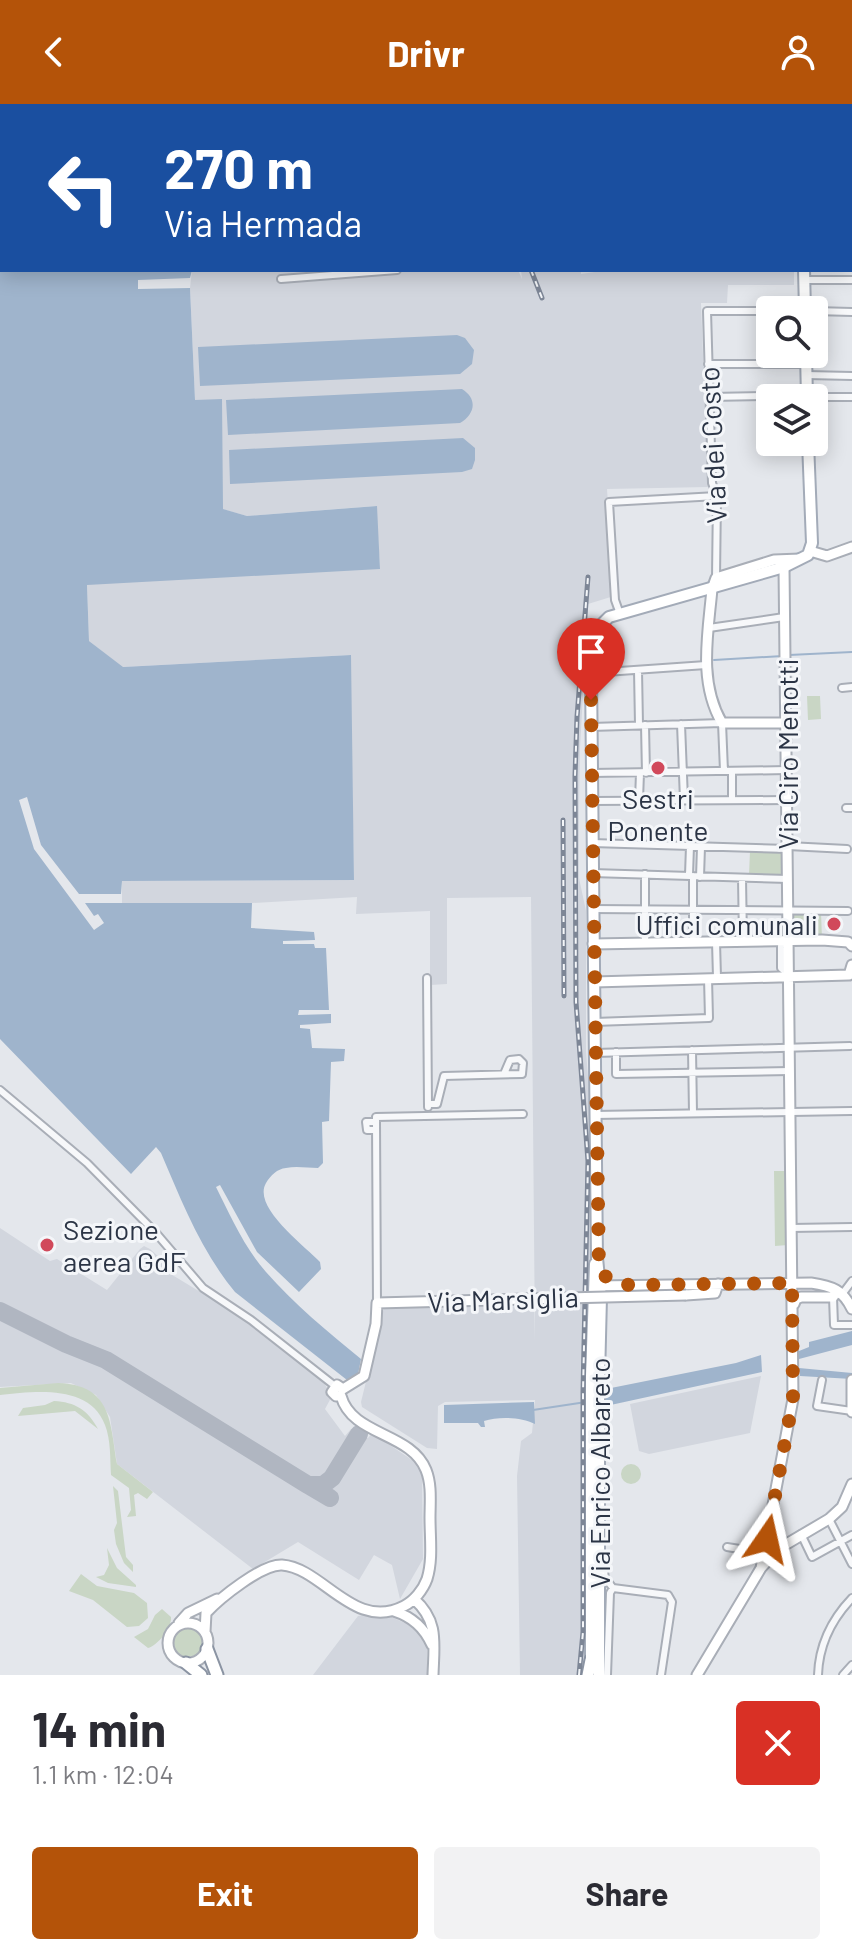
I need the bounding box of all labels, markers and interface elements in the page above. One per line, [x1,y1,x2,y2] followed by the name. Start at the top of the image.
[32,30,76,74] icon: back
[776,30,820,74] icon: person
[387,31,465,74] text: Drivr
[164,133,313,200] text: 270 m
[32,136,136,240] icon: left
[164,201,362,244] text: Via Hermada
[756,296,828,456] map controls
[756,296,828,368] button: search
[691,366,733,524] street label: Via dei Costo
[756,384,828,456] button: layers
[557,618,625,700] pin
[569,630,613,674] icon: arrive
[770,658,804,850] street label: Via Ciro Menotti
[649,759,667,777] marker: Sestri Ponente
[608,781,708,847] place label: Sestri Ponente
[635,907,818,941] place label: Uffici comunali
[825,915,843,933] marker: Uffici comunali
[63,1212,185,1278] place label: Sezione aerea GdF
[38,1236,56,1254] marker: Sezione aerea GdF
[427,1279,579,1319] street label: Via Marsiglia
[582,1357,616,1589] street label: Via Enrico Albareto
[725,1497,809,1581] position arrow
[32,1699,166,1757] text: 14 min
[736,1701,820,1785] button: close
[32,1758,174,1789] text: 1.1 km · 12:04
[32,1847,418,1939] button: Exit
[434,1847,820,1939] button: Share

